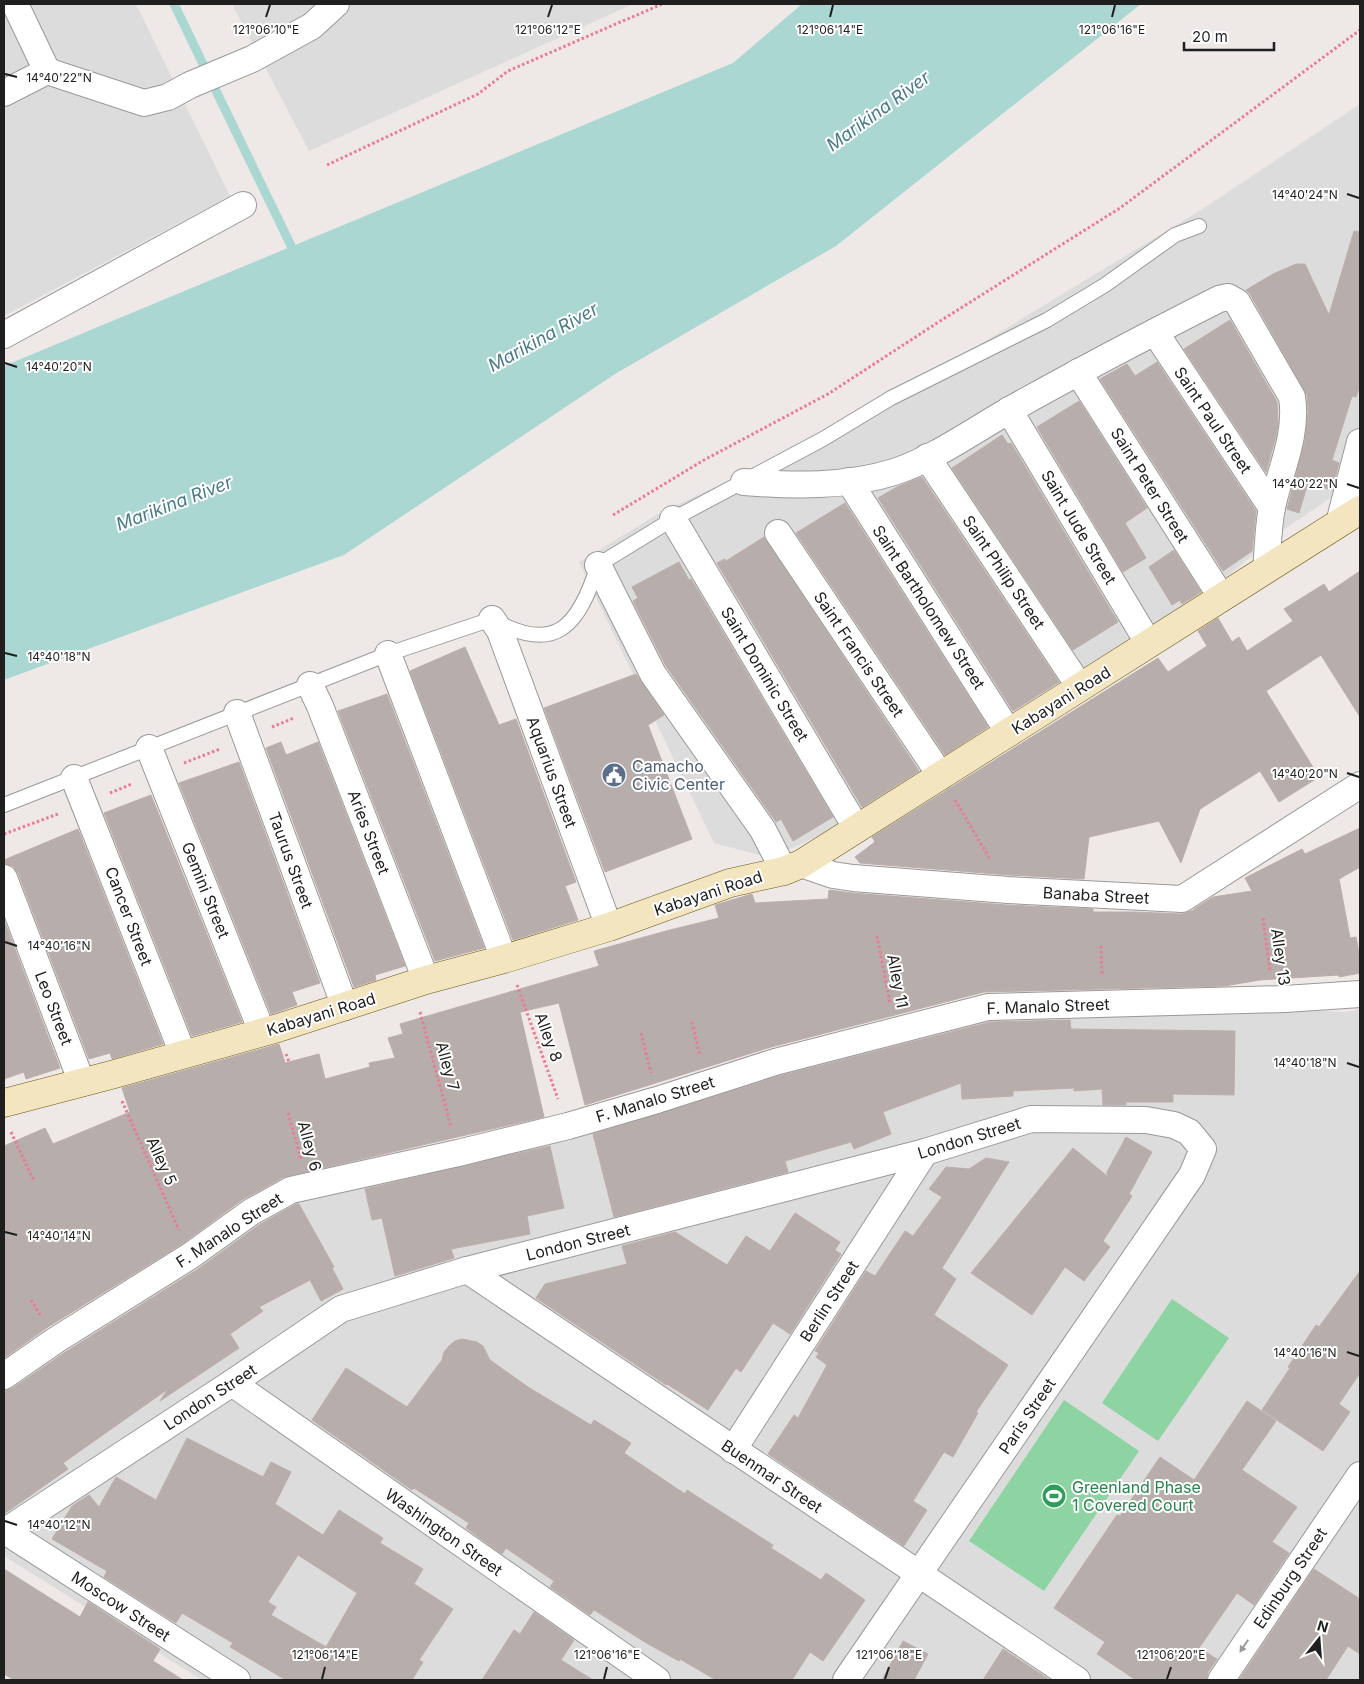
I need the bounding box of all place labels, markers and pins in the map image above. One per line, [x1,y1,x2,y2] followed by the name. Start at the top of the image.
[632,756,725,794] place label: Camacho Civic Center
[601,762,627,788] public building icon: Camacho Civic Center
[1072,1477,1201,1515] place label: Greenland Phase 1 Covered Court
[1041,1483,1067,1509] sports icon: Greenland Phase 1 Covered Court

